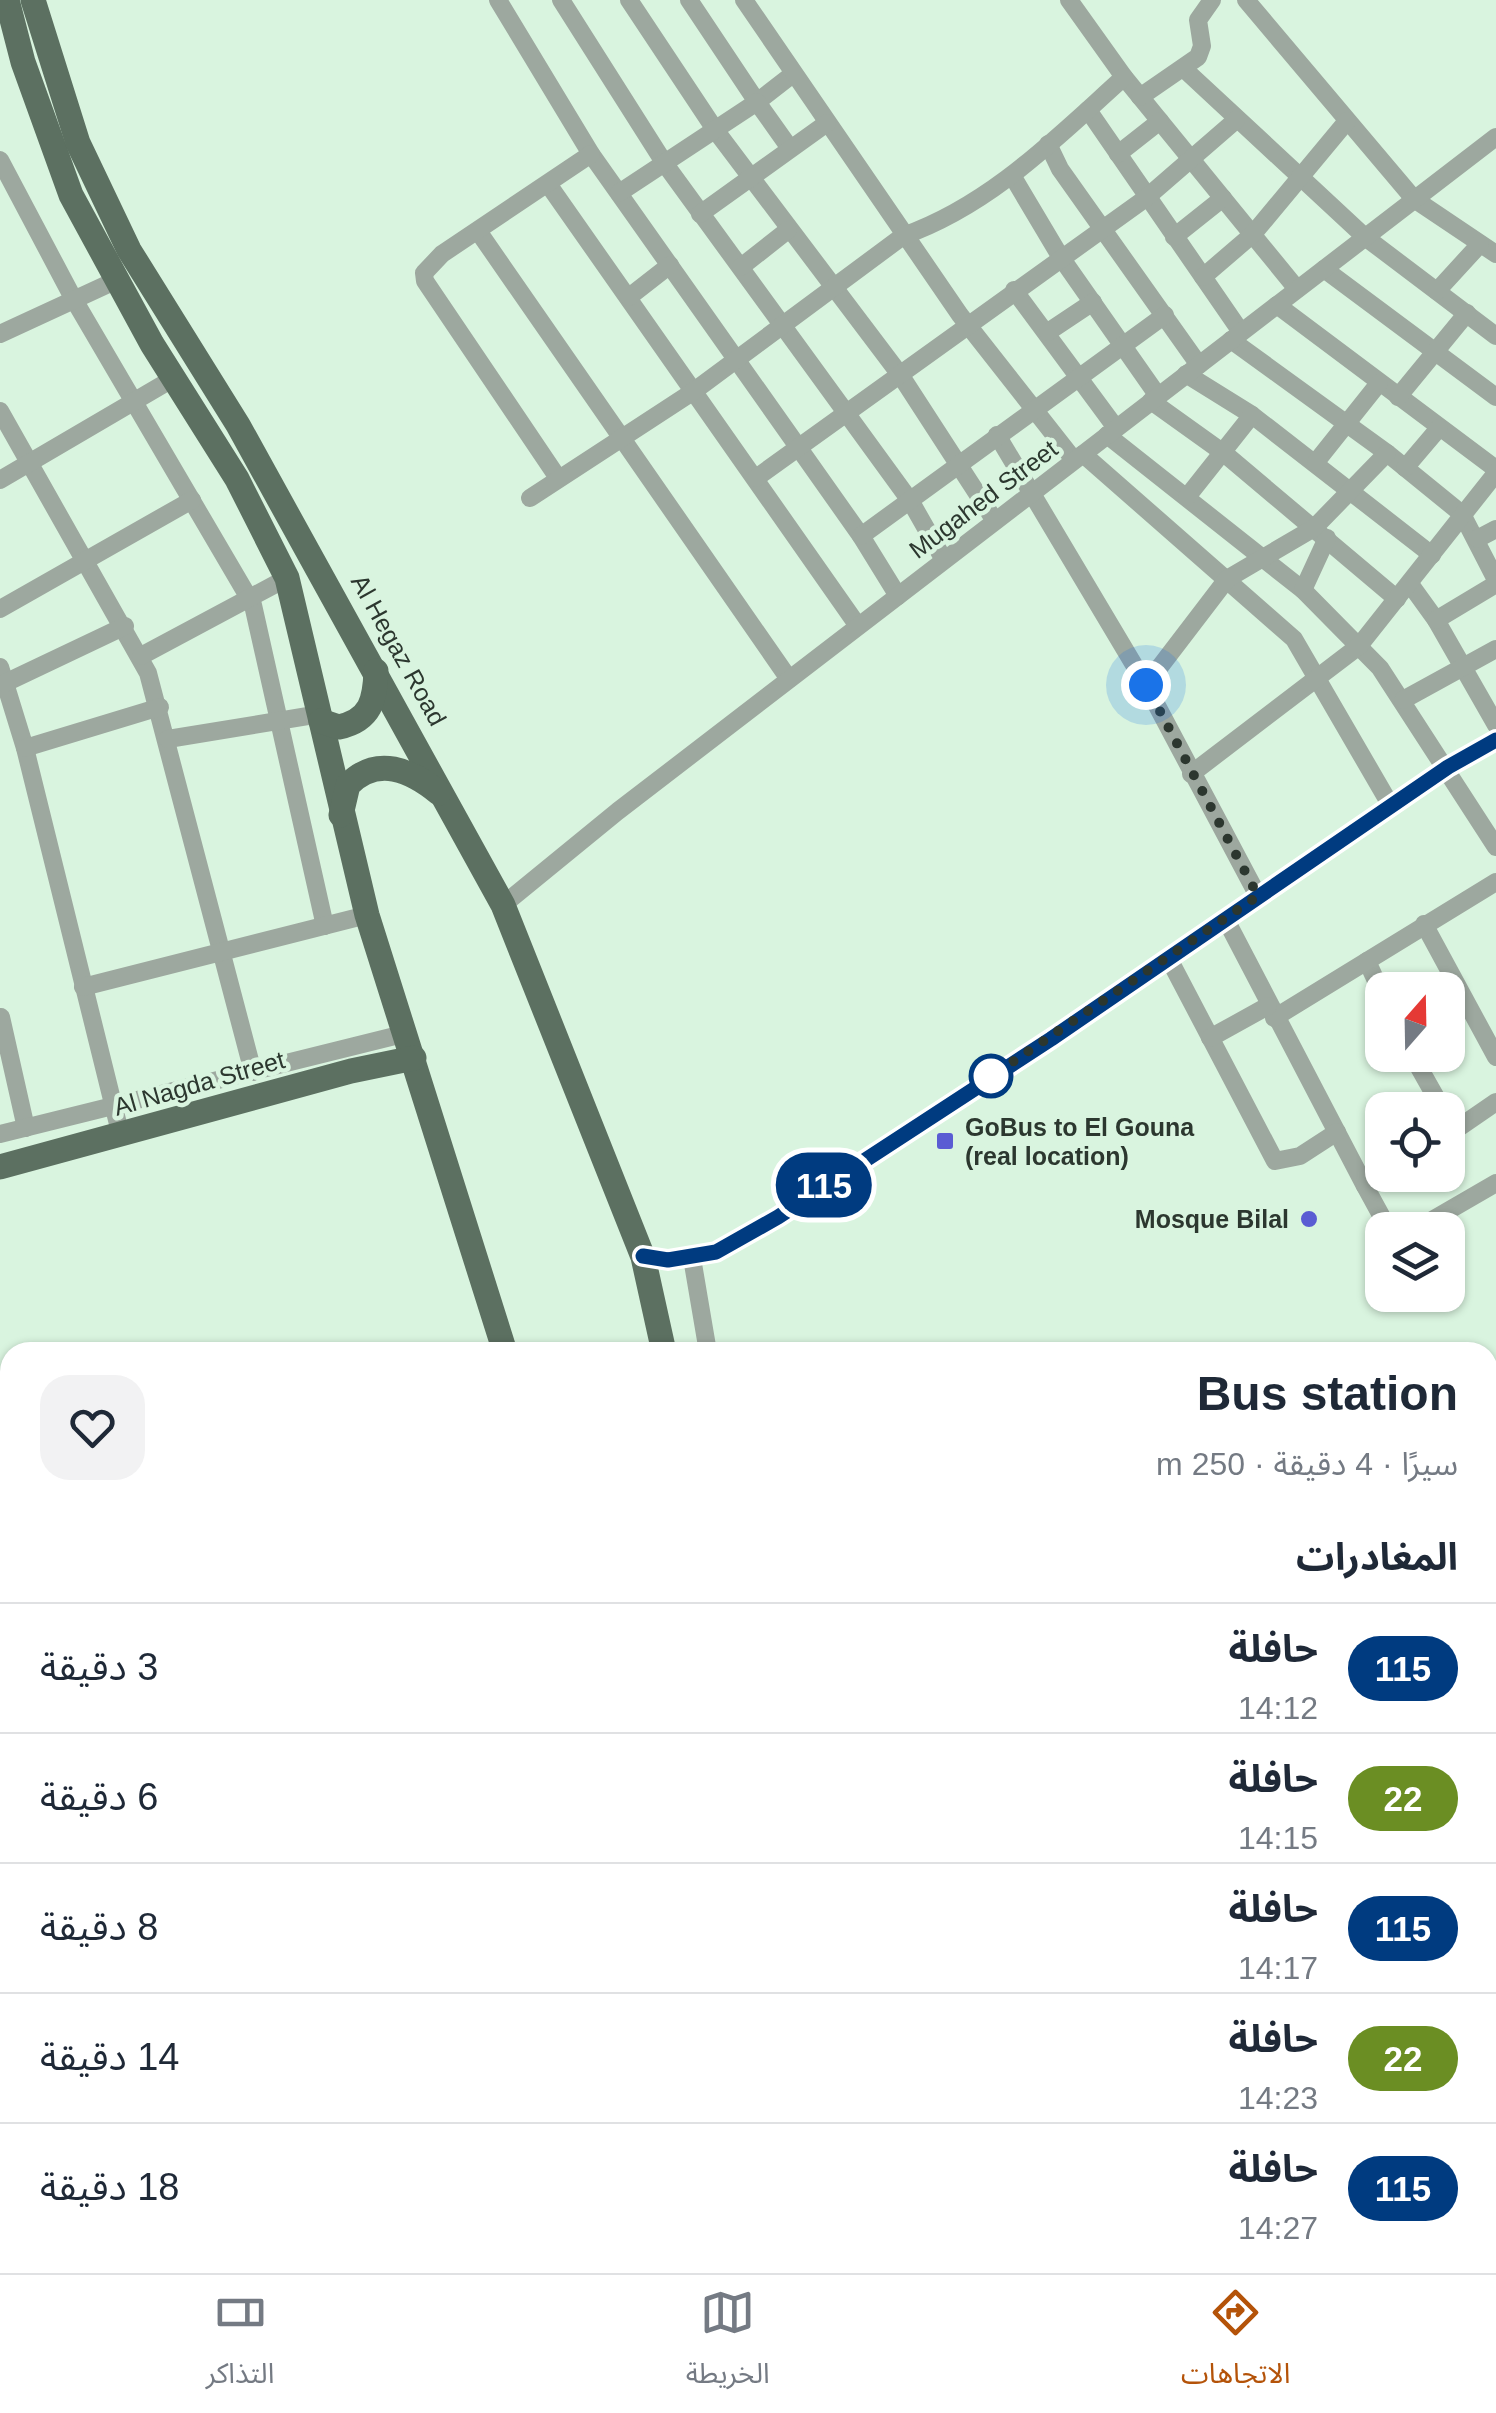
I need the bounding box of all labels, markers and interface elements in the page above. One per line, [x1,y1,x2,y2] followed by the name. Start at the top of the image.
[904,434,1062,564] street label: Mugahed Street
[346,570,452,730] street label: Al Hegaz Road
[1121,660,1171,710] your location
[1365,972,1465,1072] north arrow
[1365,972,1465,1312] map controls
[110,1045,288,1121] street label: Al Nagda Street
[970,1055,1012,1097] unlabelled marker
[1365,1092,1465,1192] button: locate
[965,1113,1195,1170] place label: GoBus to El Gouna (real location)
[934,1130,956,1152] marker: GoBus to El Gouna (real location)
[766,1152,882,1218] line badge: 115
[796,1166,852,1205] text: 115
[1135,1205,1289,1233] place label: Mosque Bilal
[1298,1208,1320,1230] marker: Mosque Bilal
[1365,1212,1465,1312] button: layers
[1197,1367,1458,1420] text: Bus station
[40,1375,145,1480] button: heart
[1156,1446,1458,1482] text: سيرًا · 4 دقيقة · 250 m
[1296,1536,1458,1578] text: المغادرات
[1229,1628,1318,1670] text: حافلة
[40,1646,158,1688] text: 3 دقيقة
[1375,1649,1431,1688] text: 115
[1238,1690,1318,1726] text: 14:12
[1229,1758,1318,1800] text: حافلة
[40,1776,158,1818] text: 6 دقيقة
[1384,1779,1422,1818] text: 22
[1238,1820,1318,1856] text: 14:15
[1229,1888,1318,1930] text: حافلة
[40,1906,158,1948] text: 8 دقيقة
[1375,1909,1431,1948] text: 115
[1238,1950,1318,1986] text: 14:17
[1229,2018,1318,2060] text: حافلة
[40,2036,179,2078] text: 14 دقيقة
[1384,2039,1422,2078] text: 22
[1238,2080,1318,2116] text: 14:23
[1229,2148,1318,2190] text: حافلة
[40,2166,179,2208] text: 18 دقيقة
[1375,2169,1431,2208] text: 115
[1238,2210,1318,2246] text: 14:27
[206,2285,274,2404] tab: التذاكر
[686,2285,770,2404] tab: الخريطة
[1181,2285,1290,2404] tab: الاتجاهات

